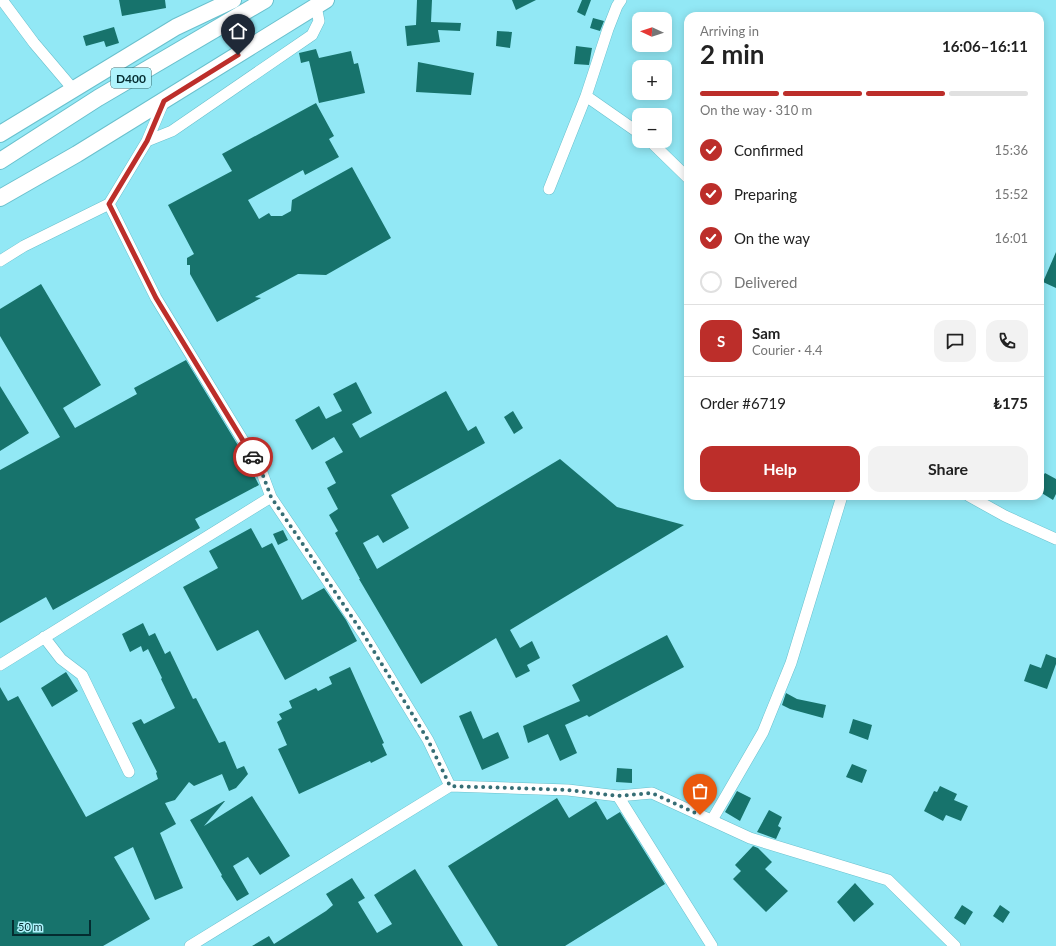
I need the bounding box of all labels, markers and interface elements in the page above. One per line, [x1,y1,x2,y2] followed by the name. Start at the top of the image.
[632,12,672,52] north arrow
[632,12,672,148] map controls
[221,14,255,55] pin
[227,20,249,42] icon: home
[700,23,759,39] text: Arriving in
[942,37,1028,55] text: 16:06–16:11
[700,38,764,70] text: 2 min
[632,60,672,100] button: +
[111,68,151,88] road number: D400
[700,102,812,118] text: On the way · 310 m
[632,108,672,148] button: −
[700,139,722,161] icon: check
[734,141,803,159] text: Confirmed
[995,142,1028,158] text: 15:36
[700,183,722,205] icon: check
[734,185,797,203] text: Preparing
[995,186,1028,202] text: 15:52
[700,227,722,249] icon: check
[734,229,810,247] text: On the way
[995,230,1028,246] text: 16:01
[734,273,797,291] text: Delivered
[934,320,976,362] button: chat
[986,320,1028,362] button: phone
[752,324,780,342] text: Sam
[717,332,725,350] text: S
[752,342,823,358] text: Courier · 4.4
[700,394,786,412] text: Order #6719
[993,394,1028,412] text: ₺175
[233,437,273,477] courier
[242,446,264,468] icon: car
[700,446,860,492] button: Help
[868,446,1028,492] button: Share
[683,774,717,815] pin
[689,780,711,802] icon: bag
[12,918,91,937] scale bar
[18,920,43,933] text: 50 m

